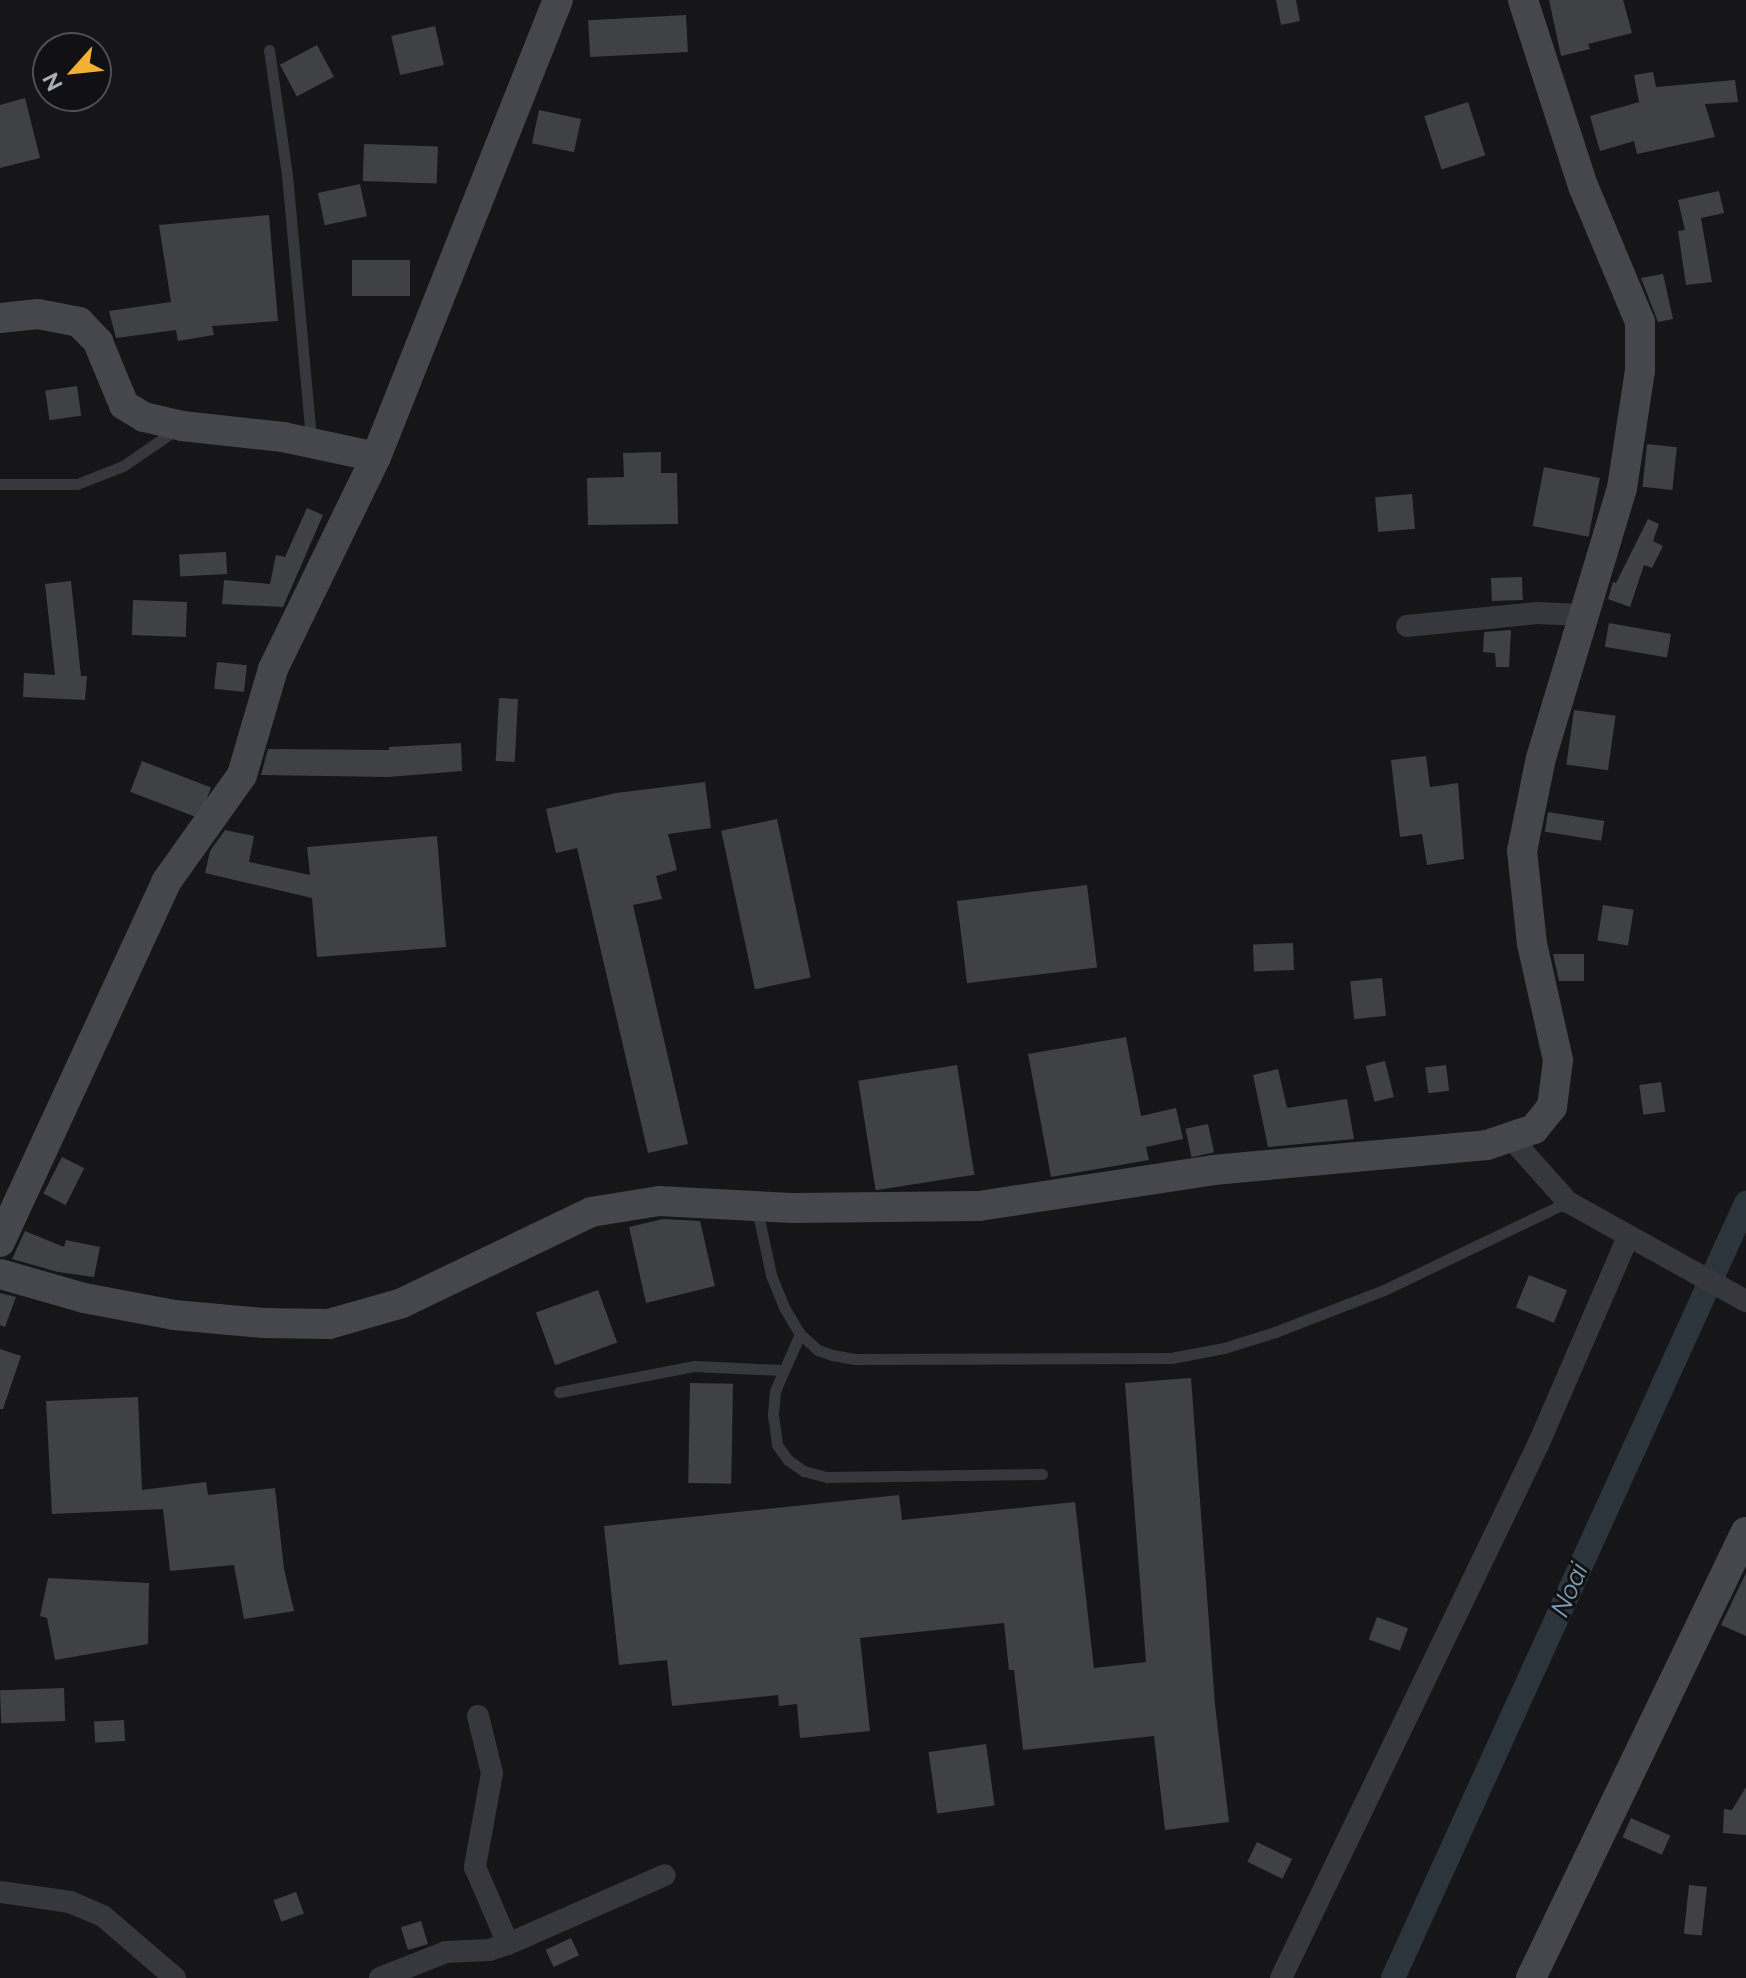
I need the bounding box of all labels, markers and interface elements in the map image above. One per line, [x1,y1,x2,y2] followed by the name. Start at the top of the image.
[32,32,112,112] north arrow
[37,69,68,95] text: N
[1545,1559,1595,1621] water label: Noai

